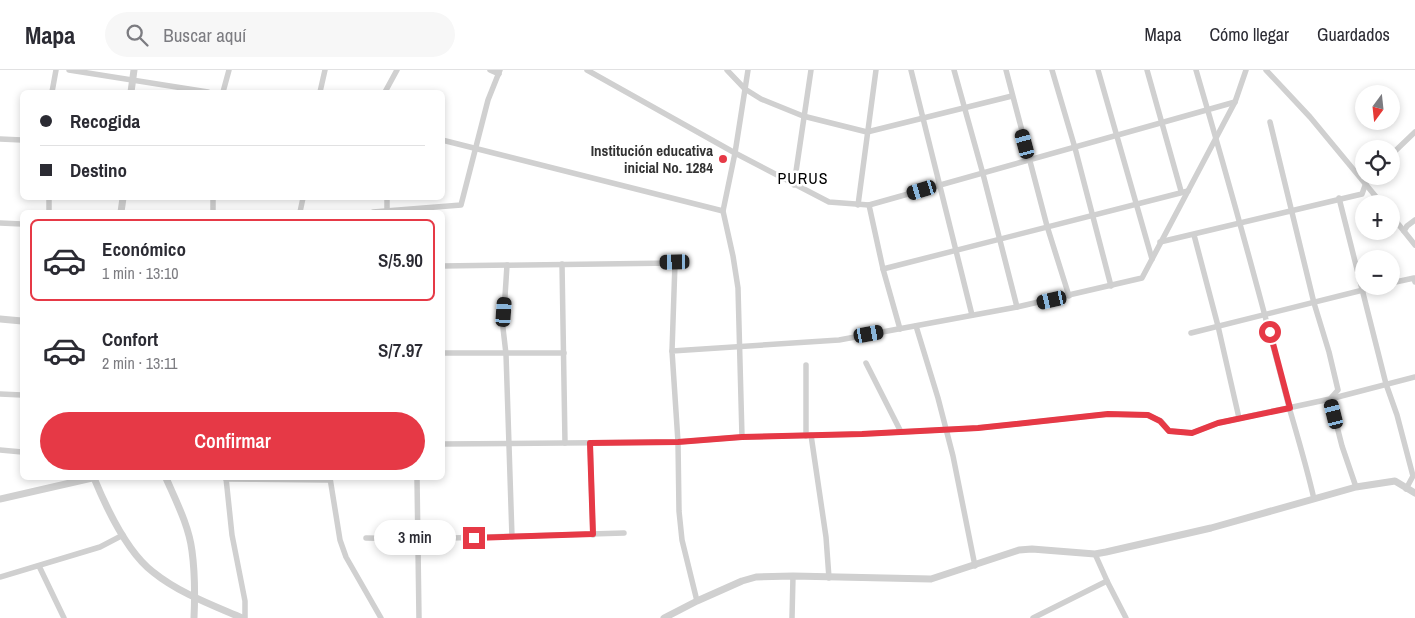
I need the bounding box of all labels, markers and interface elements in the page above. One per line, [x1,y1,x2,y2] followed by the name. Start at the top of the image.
[105,12,455,57] search box
[25,19,75,51] text: Mapa
[123,21,151,49] icon: search
[163,22,246,48] text: Buscar aquí
[1144,22,1181,47] text: Mapa
[1209,22,1289,47] text: Cómo llegar
[1317,22,1390,47] text: Guardados
[1355,85,1400,130] north arrow
[1355,85,1400,295] map controls
[70,108,140,134] text: Recogida
[1013,128,1036,160] car
[591,140,713,178] place label: Institución educativa inicial No. 1284
[1355,140,1400,185] button: locate
[717,153,729,165] marker: Institución educativa inicial No. 1284
[70,157,127,183] text: Destino
[778,167,828,189] district label: PURUS
[905,178,938,202] car
[1355,195,1400,240] button: +
[102,236,186,262] text: Económico
[42,238,87,283] icon: car
[378,247,423,273] text: S/5.90
[1355,250,1400,295] button: −
[659,254,690,270] car
[102,262,179,284] text: 1 min · 13:10
[1035,289,1068,311] car
[495,297,512,327] car
[1259,321,1281,343] route start
[852,324,885,344] car
[102,326,158,352] text: Confort
[42,328,87,373] icon: car
[378,337,423,363] text: S/7.97
[102,352,178,374] text: 2 min · 13:11
[1323,398,1344,430] car
[40,412,425,470] button: Confirmar
[374,520,456,556] callout: 3 min
[398,526,432,548] text: 3 min
[463,527,485,549] route end

